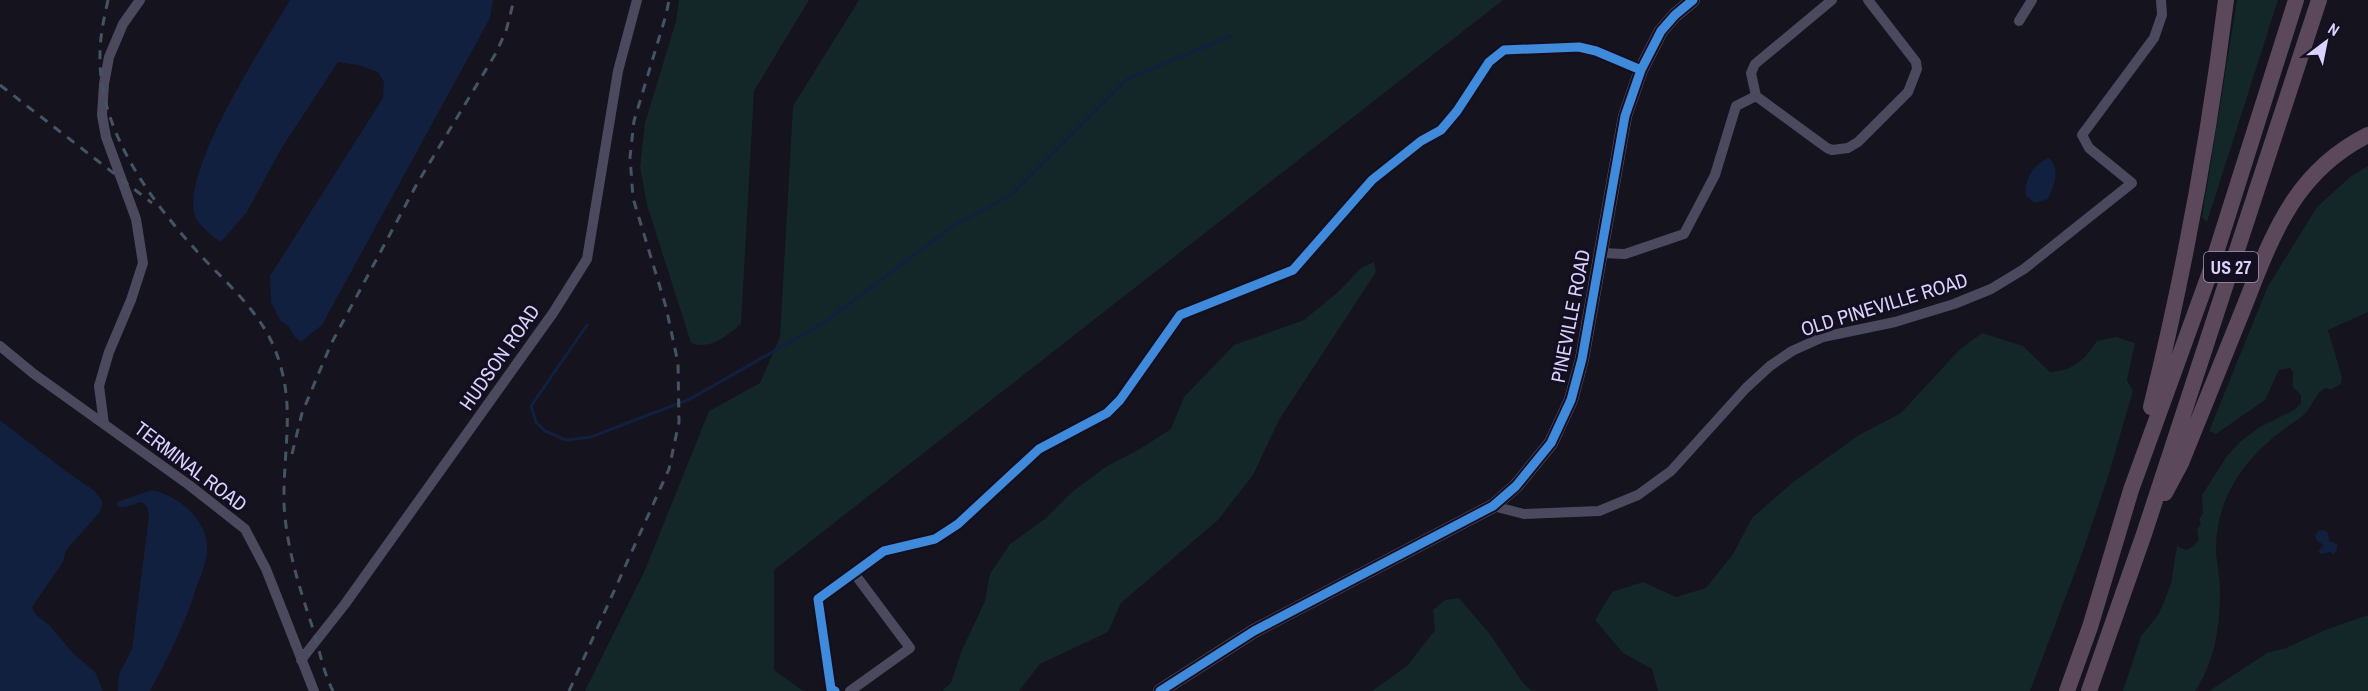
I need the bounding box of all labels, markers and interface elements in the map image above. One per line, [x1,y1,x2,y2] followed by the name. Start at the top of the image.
[2296,12,2356,72] north arrow
[2324,17,2344,41] text: N
[1544,247,1596,385] street label: PINEVILLE ROAD
[2204,252,2258,282] road number: US 27
[1797,266,1971,342] street label: OLD PINEVILLE ROAD
[453,299,545,415] street label: HUDSON ROAD
[129,415,253,517] street label: TERMINAL ROAD

